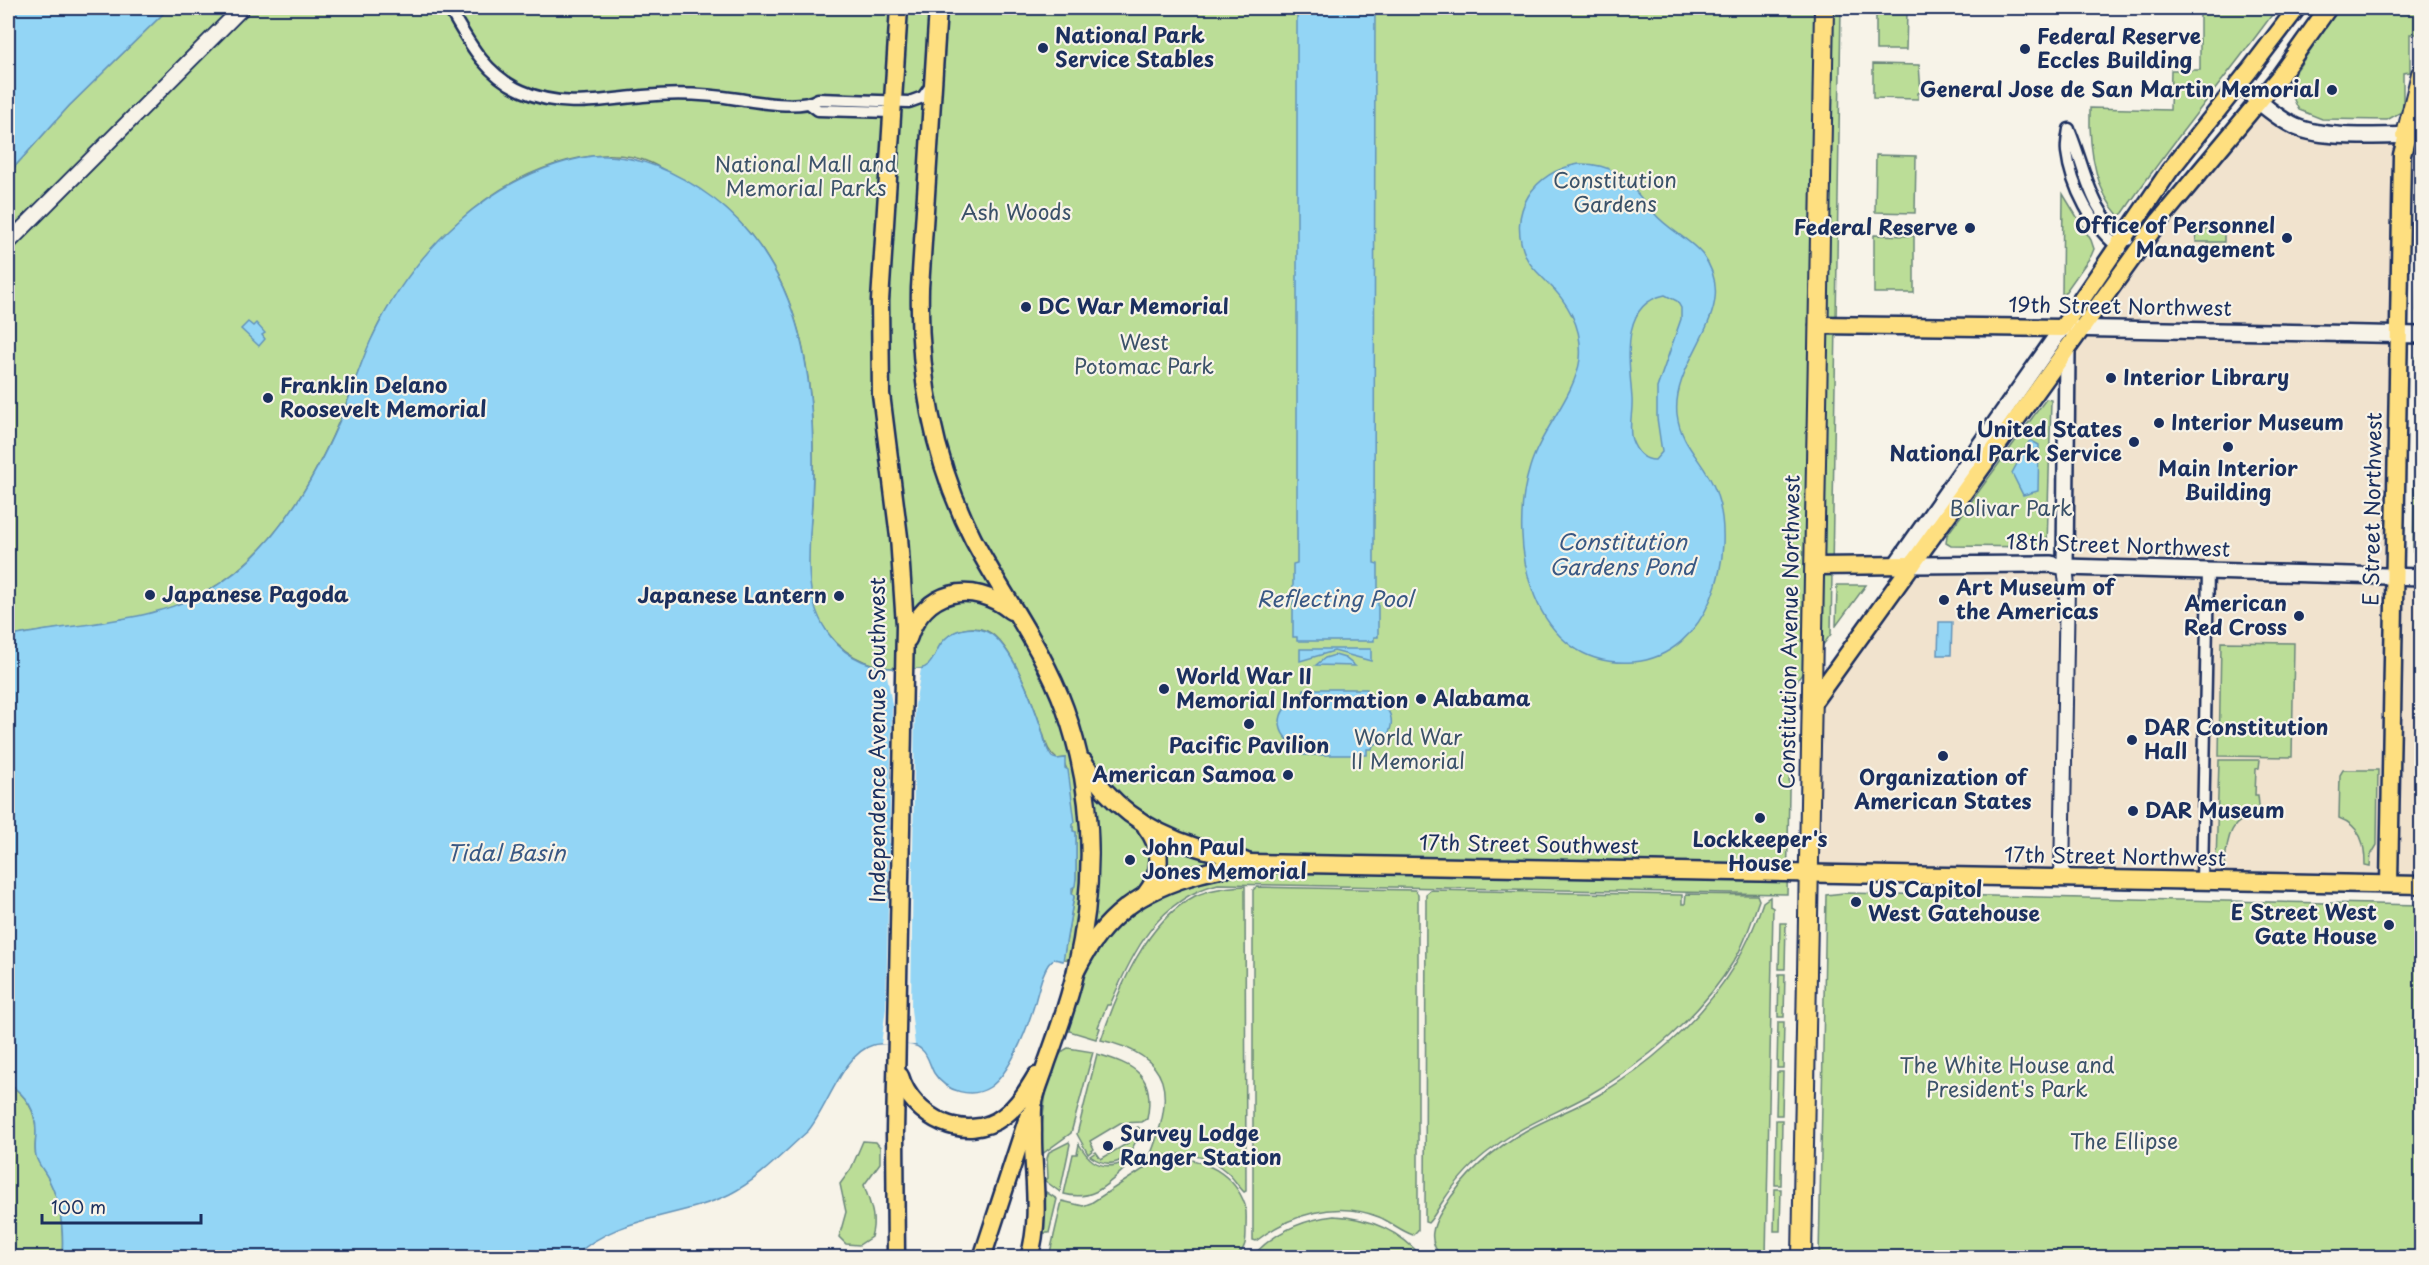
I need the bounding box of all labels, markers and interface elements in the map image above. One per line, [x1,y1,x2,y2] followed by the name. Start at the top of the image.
[1055,18,1214,74] place label: National Park Service Stables
[2037,19,2201,75] place label: Federal Reserve Eccles Building
[1036,41,1050,55] marker: National Park Service Stables
[2018,42,2032,56] marker: Federal Reserve Eccles Building
[1920,72,2320,104] place label: General Jose de San Martin Memorial
[2325,83,2339,97] marker: General Jose de San Martin Memorial
[715,147,897,203] park label: National Mall and Memorial Parks
[1553,163,1677,219] park label: Constitution Gardens
[961,195,1071,227] park label: Ash Woods
[2075,208,2275,264] place label: Office of Personnel Management
[1794,210,1958,242] place label: Federal Reserve
[1963,221,1977,235] marker: Federal Reserve
[2280,231,2294,245] marker: Office of Personnel Management
[2008,287,2232,323] street label: 19th Street Northwest
[1038,289,1229,321] place label: DC War Memorial
[1019,300,1033,314] marker: DC War Memorial
[1074,325,1214,381] park label: West Potomac Park
[2123,360,2289,392] place label: Interior Library
[280,368,487,424] place label: Franklin Delano Roosevelt Memorial
[2104,371,2118,385] marker: Interior Library
[261,391,275,405] marker: Franklin Delano Roosevelt Memorial
[2171,405,2344,437] place label: Interior Museum
[1890,412,2122,468] place label: United States National Park Service
[2353,412,2389,606] street label: E Street Northwest
[2152,416,2166,430] marker: Interior Museum
[2127,435,2141,449] marker: United States National Park Service
[2221,440,2235,454] marker: Main Interior Building
[2158,451,2298,507] place label: Main Interior Building
[1769,474,1807,789] street label: Constitution Avenue Northwest
[1949,491,2073,523] park label: Bolivar Park
[1549,524,1699,582] water label: Constitution Gardens Pond
[2005,524,2231,564] street label: 18th Street Northwest
[1955,570,2117,626] place label: Art Museum of the Americas
[162,577,349,609] place label: Japanese Pagoda
[860,577,892,903] street label: Independence Avenue Southwest
[637,578,827,610] place label: Japanese Lantern
[1257,581,1417,614] water label: Reflecting Pool
[2184,586,2287,642] place label: American Red Cross
[143,588,157,602] marker: Japanese Pagoda
[832,589,846,603] marker: Japanese Lantern
[1937,593,1951,607] marker: Art Museum of the Americas
[2292,609,2306,623] marker: American Red Cross
[1176,659,1408,715] place label: World War II Memorial Information
[1432,681,1531,713] place label: Alabama
[1157,682,1171,696] marker: World War II Memorial Information
[1414,692,1428,706] marker: Alabama
[2144,710,2329,766] place label: DAR Constitution Hall
[1242,717,1256,731] marker: Pacific Pavilion
[1351,720,1465,776] park label: World War II Memorial
[1169,728,1329,760] place label: Pacific Pavilion
[2125,733,2139,747] marker: DAR Constitution Hall
[1936,749,1950,763] marker: Organization of American States
[1091,757,1276,789] place label: American Samoa
[1853,760,2032,816] place label: Organization of American States
[1281,768,1295,782] marker: American Samoa
[2145,793,2285,825] place label: DAR Museum
[2126,804,2140,818] marker: DAR Museum
[1753,811,1767,825] marker: Lockkeeper's House
[1692,822,1828,878] place label: Lockkeeper's House
[1419,825,1639,861] street label: 17th Street Southwest
[1142,830,1307,886] place label: John Paul Jones Memorial
[447,835,567,868] water label: Tidal Basin
[2004,837,2226,873] street label: 17th Street Northwest
[1123,853,1137,867] marker: John Paul Jones Memorial
[1868,872,2040,928] place label: US Capitol West Gatehouse
[1849,895,1863,909] marker: US Capitol West Gatehouse
[2231,895,2377,951] place label: E Street West Gate House
[2382,918,2396,932] marker: E Street West Gate House
[1899,1048,2115,1104] park label: The White House and President's Park
[1120,1116,1282,1172] place label: Survey Lodge Ranger Station
[2070,1124,2178,1156] park label: The Ellipse
[1101,1139,1115,1153] marker: Survey Lodge Ranger Station
[42,1187,201,1225] scale bar
[51,1193,106,1220] text: 100 m

